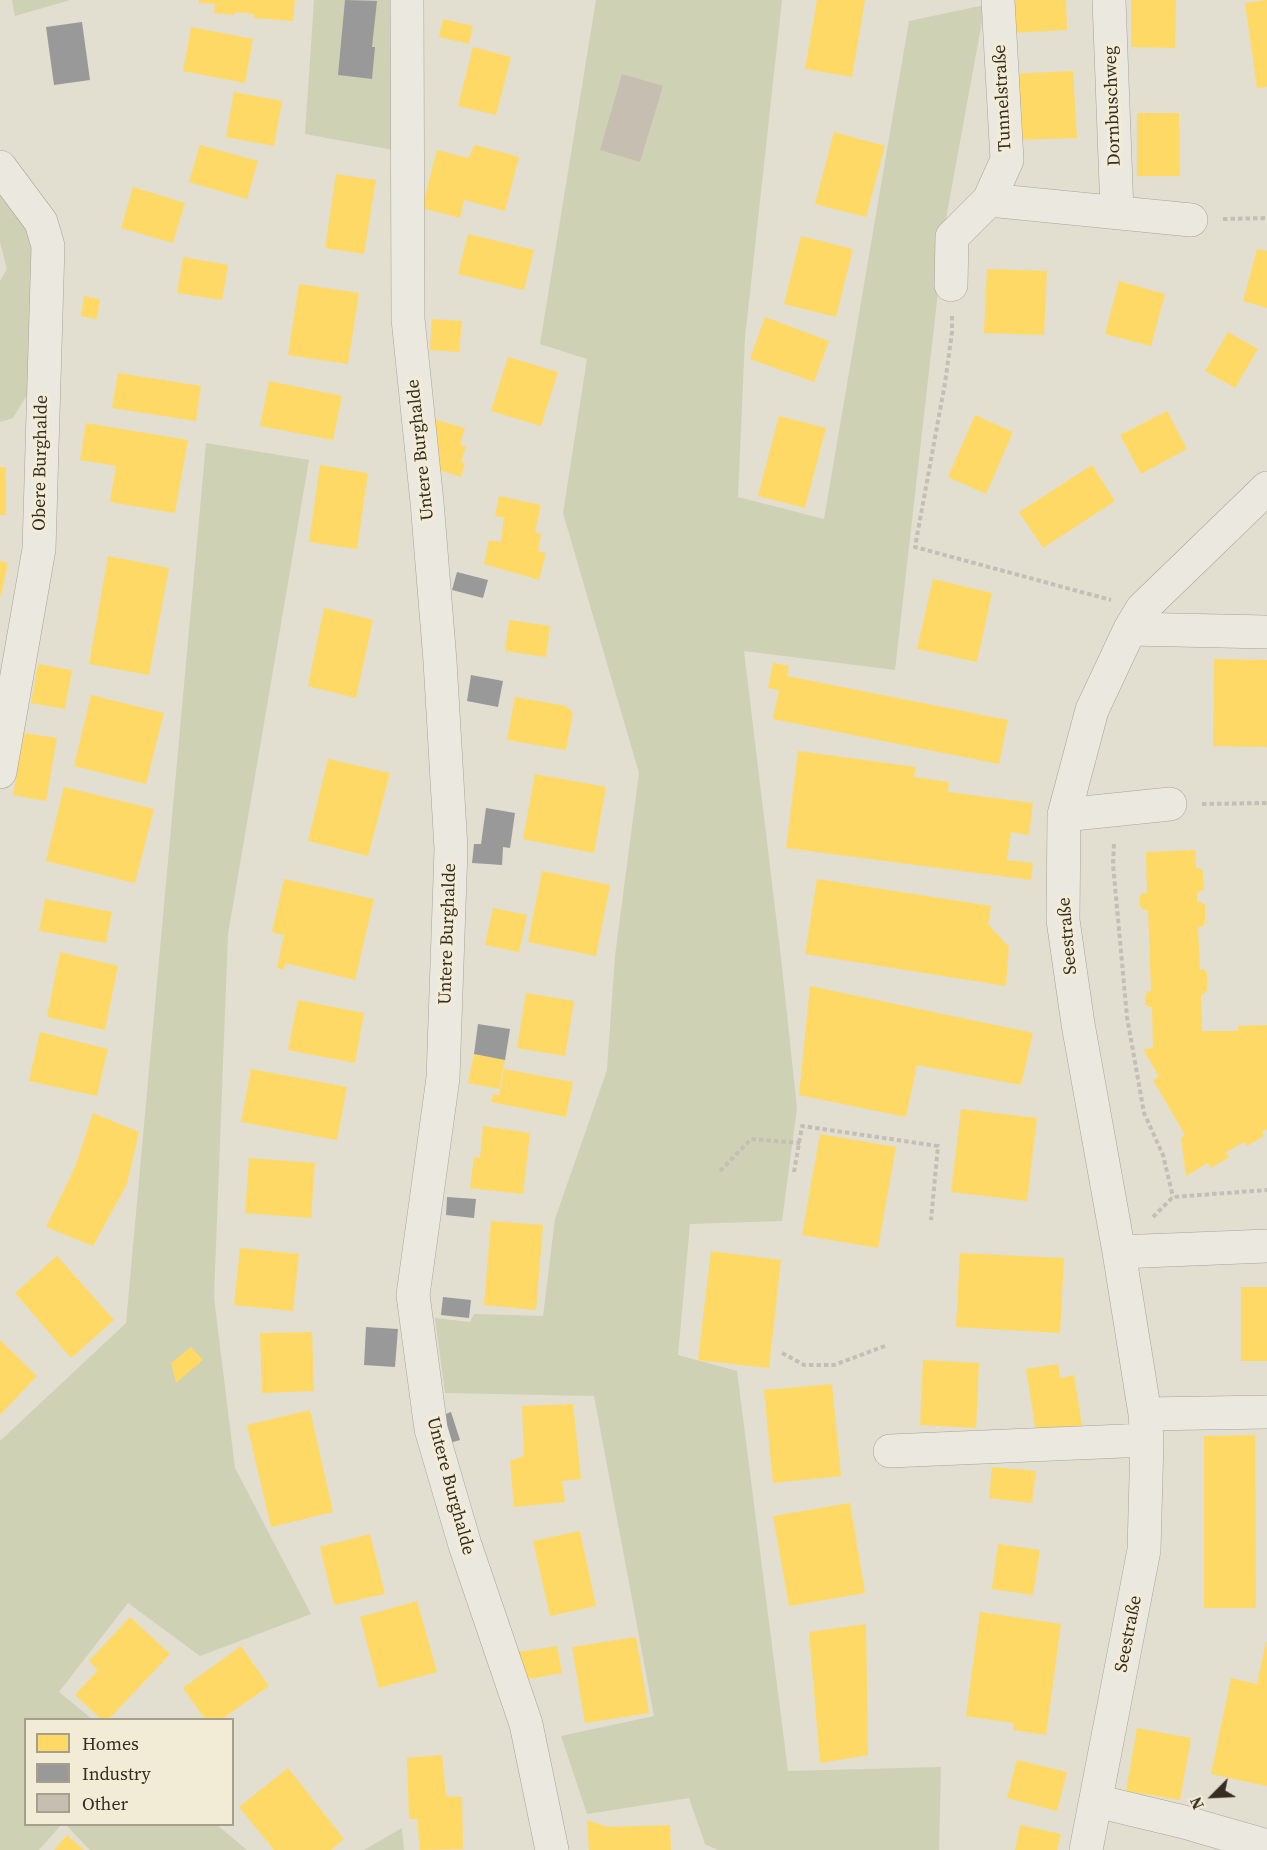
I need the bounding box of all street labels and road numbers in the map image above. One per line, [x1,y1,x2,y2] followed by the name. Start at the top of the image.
[989,44,1017,152] street label: Tunnelstraße
[1100,45,1126,167] street label: Dornbuschweg
[403,378,439,522] street label: Untere Burghalde
[29,395,53,531] street label: Obere Burghalde
[435,863,461,1005] street label: Untere Burghalde
[1054,896,1082,976] street label: Seestraße
[421,1415,479,1557] street label: Untere Burghalde
[1111,1594,1147,1674] street label: Seestraße

